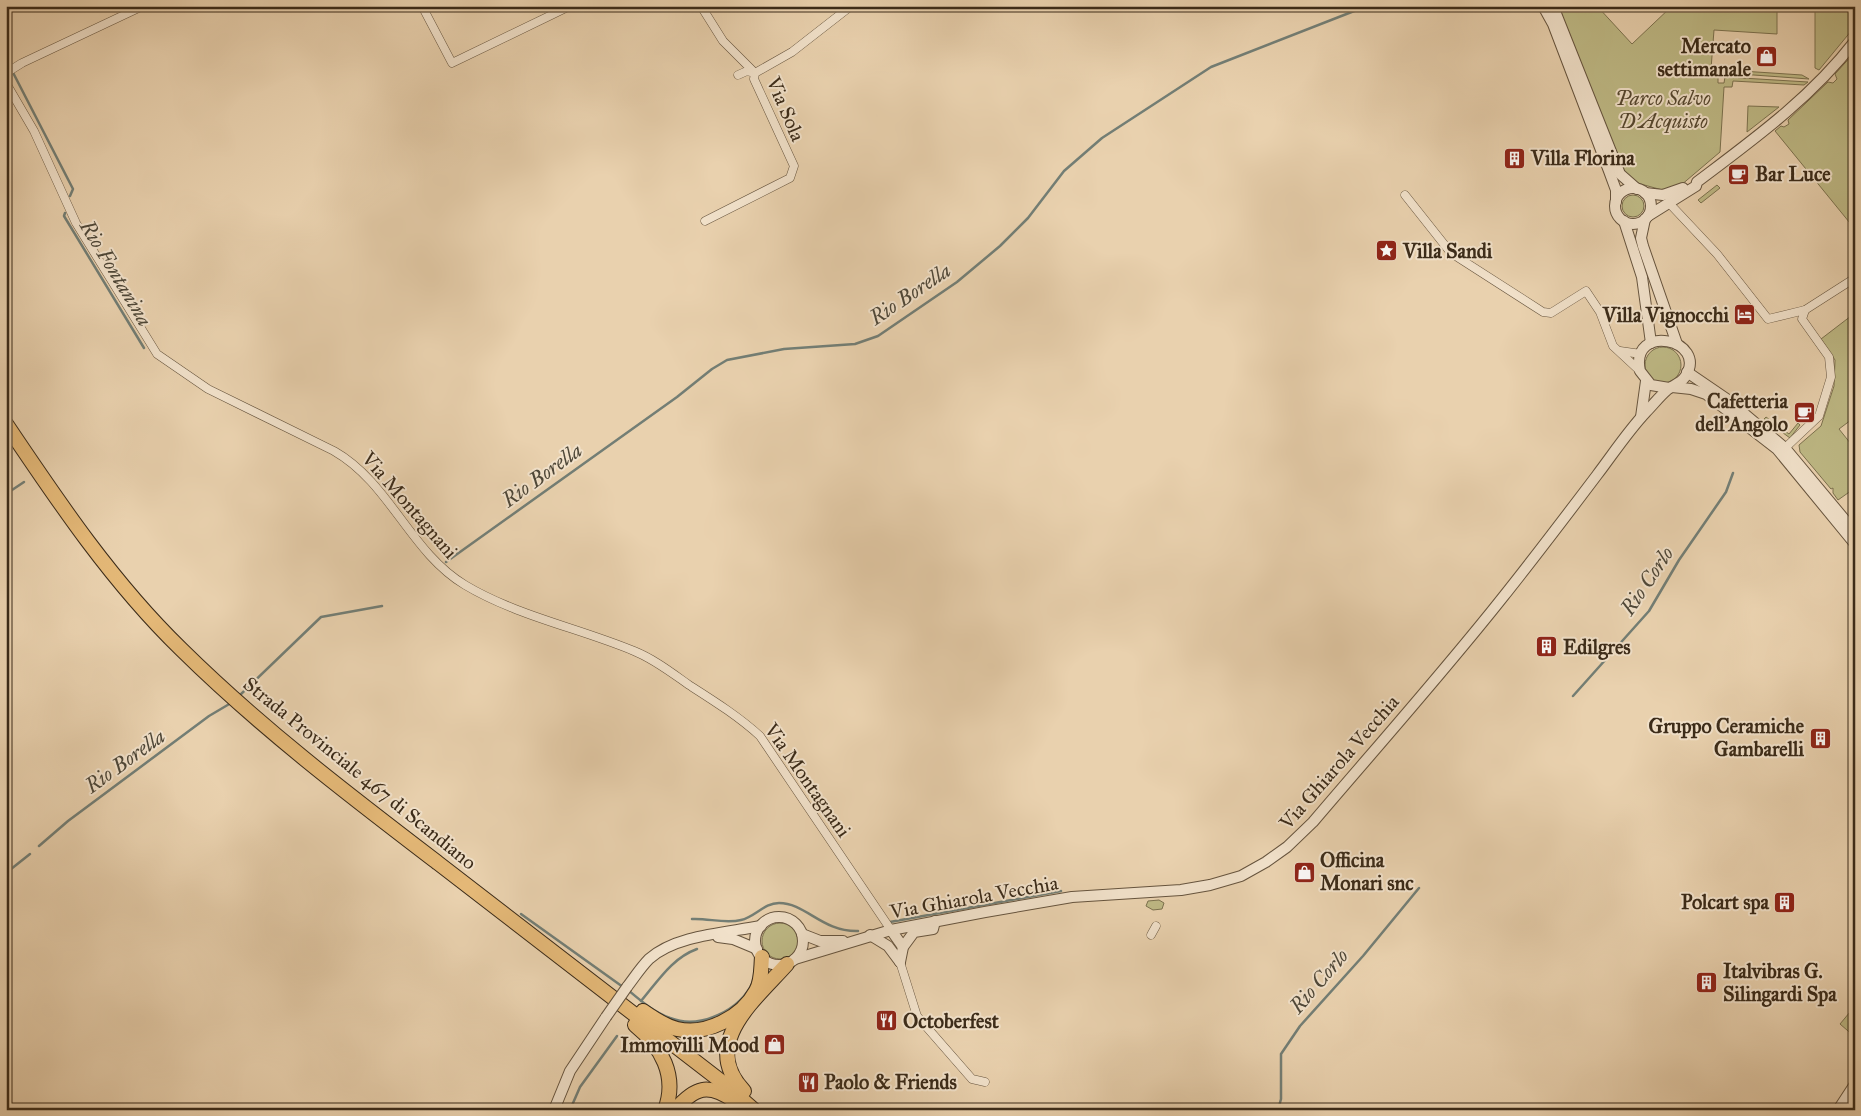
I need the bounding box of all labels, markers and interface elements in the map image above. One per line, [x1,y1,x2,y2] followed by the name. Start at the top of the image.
[1658,34,1752,81] place label: Mercato settimanale
[1755,45,1779,69] shop icon: Mercato settimanale
[761,72,810,145] street label: Via Sola
[1615,86,1711,133] park label: Parco Salvo D’Acquisto
[1503,146,1527,170] building icon: Villa Florina
[1530,146,1635,170] place label: Villa Florina
[1727,162,1751,186] cafe icon: Bar Luce
[1755,162,1831,186] place label: Bar Luce
[74,214,158,331] water label: Rio Fontanina
[1375,239,1399,263] place icon: Villa Sandi
[1402,239,1493,263] place label: Villa Sandi
[863,257,956,331] water label: Rio Borella
[1602,303,1729,328] place label: Villa Vignocchi
[1733,303,1757,327] hotel icon: Villa Vignocchi
[1695,389,1789,437] place label: Cafetteria dell'Angolo
[1792,400,1816,424] cafe icon: Cafetteria dell'Angolo
[496,437,587,513] water label: Rio Borella
[356,446,463,564] street label: Via Montagnani
[1614,542,1679,621] water label: Rio Corlo
[1535,635,1559,659] building icon: Edilgres
[1563,635,1631,660] place label: Edilgres
[239,671,481,875] street label: Strada Provinciale 467 di Scandiano
[1273,689,1404,835] street label: Via Ghiarola Vecchia
[1649,714,1805,761] place label: Gruppo Ceramiche Gambarelli
[758,717,857,843] street label: Via Montagnani
[79,723,170,799] water label: Rio Borella
[1808,726,1832,750] building icon: Gruppo Ceramiche Gambarelli
[1320,848,1414,895] place label: Officina Monari snc
[1292,860,1316,884] shop icon: Officina Monari snc
[887,870,1060,924] street label: Via Ghiarola Vecchia
[1681,890,1770,915] place label: Polcart spa
[1773,890,1797,914] building icon: Polcart spa
[1283,943,1354,1019] water label: Rio Corlo
[1723,959,1837,1007] place label: Italvibras G. Silingardi Spa
[1695,971,1719,995] building icon: Italvibras G. Silingardi Spa
[875,1009,899,1033] restaurant icon: Octoberfest
[903,1009,1000,1033] place label: Octoberfest
[620,1033,760,1057] place label: Immovilli Mood
[763,1033,787,1057] shop icon: Immovilli Mood
[796,1070,820,1094] restaurant icon: Paolo & Friends
[824,1070,957,1094] place label: Paolo & Friends

